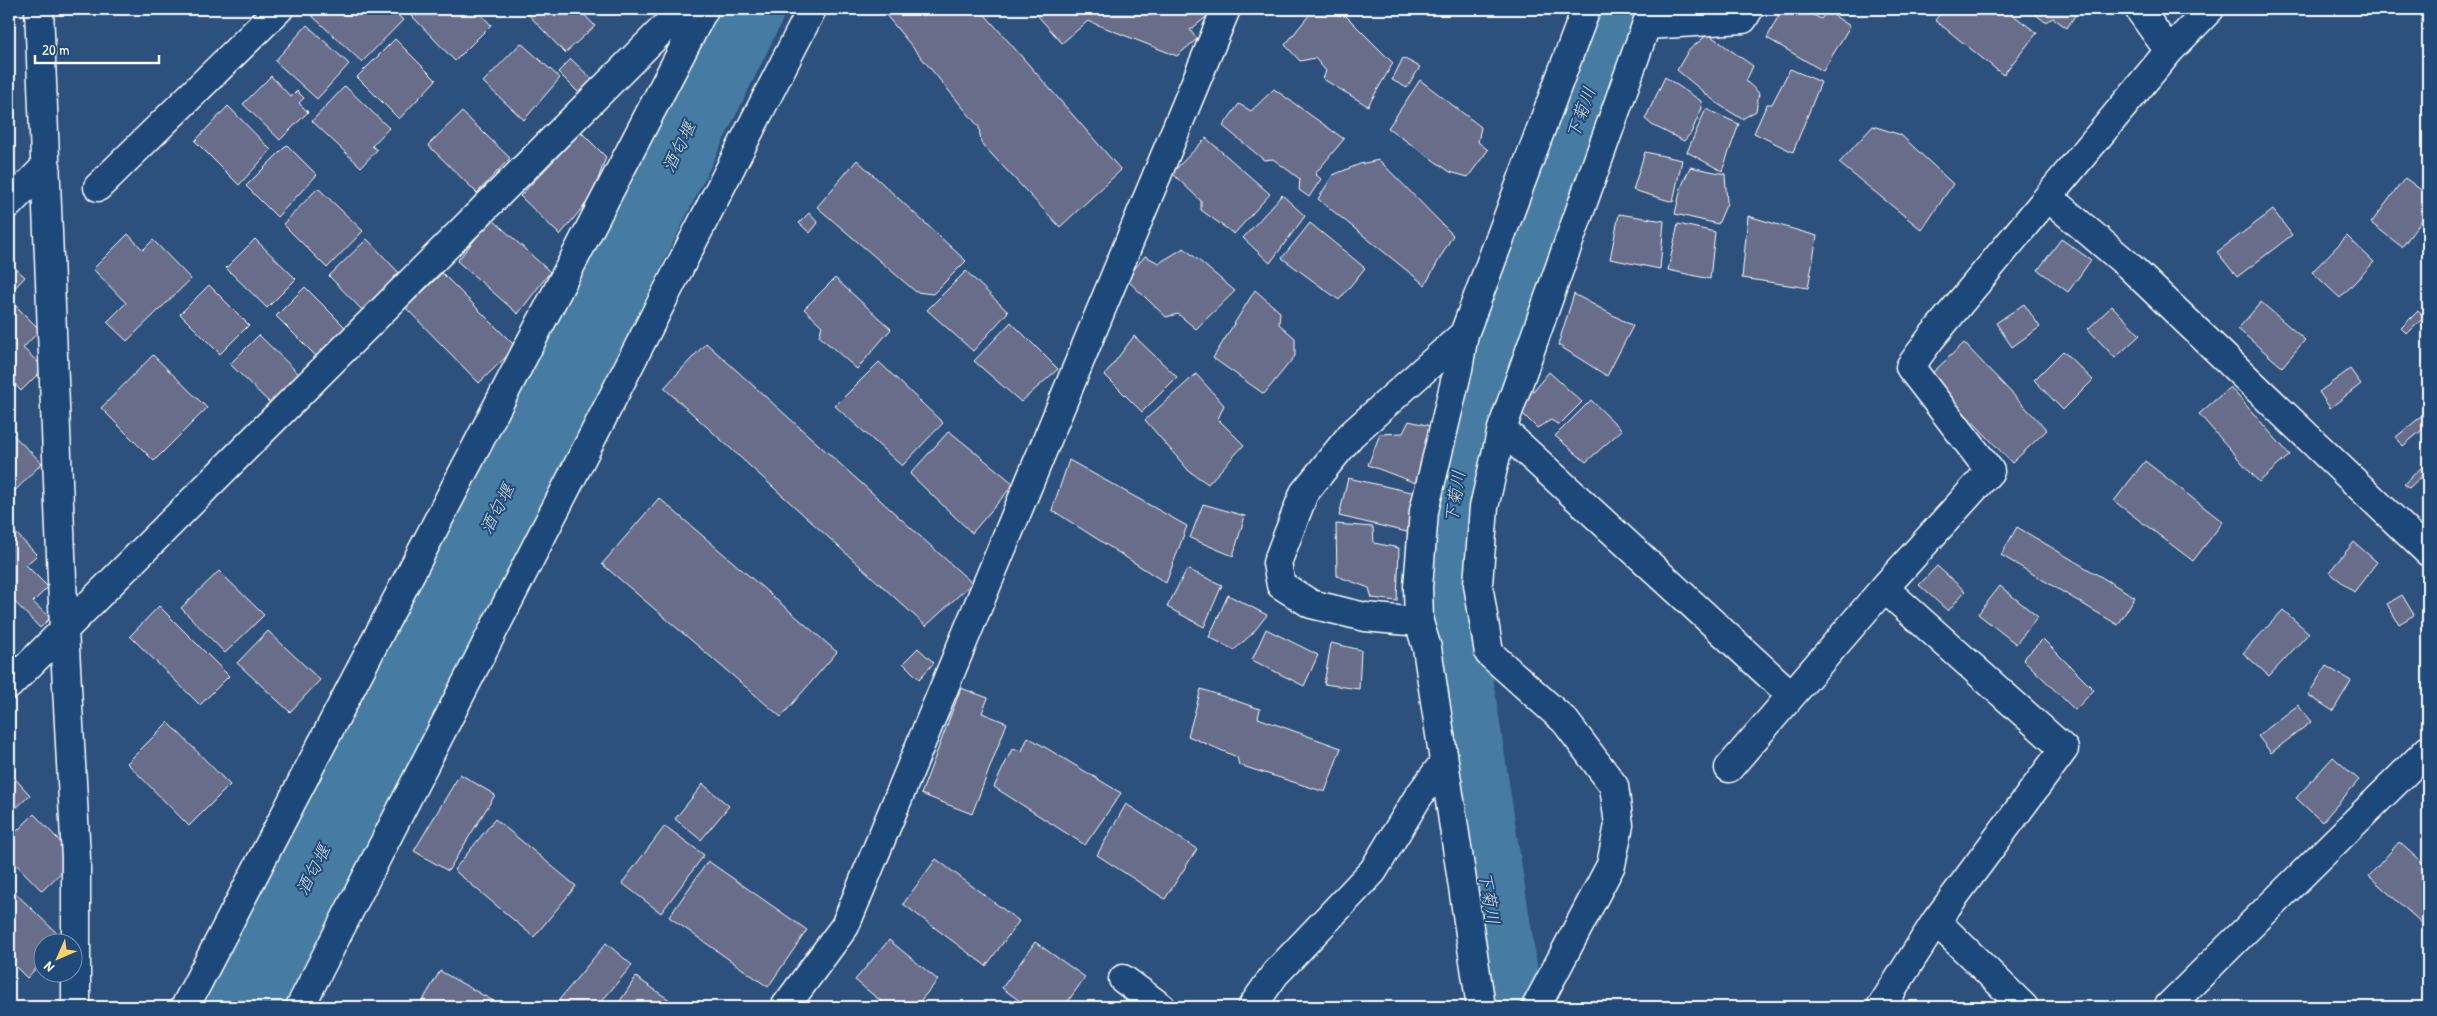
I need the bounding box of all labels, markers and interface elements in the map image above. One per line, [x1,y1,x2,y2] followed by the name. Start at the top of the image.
[35,32,159,64] scale bar
[42,39,69,60] text: 20 m
[1560,83,1602,142] water label: 下菊川
[655,115,702,177] water label: 酒匂堰
[1438,468,1471,526] water label: 下菊川
[473,477,521,539] water label: 酒匂堰
[289,838,337,900] water label: 酒匂堰
[1473,869,1506,927] water label: 下菊川
[32,934,82,984] north arrow
[39,958,58,977] text: N

